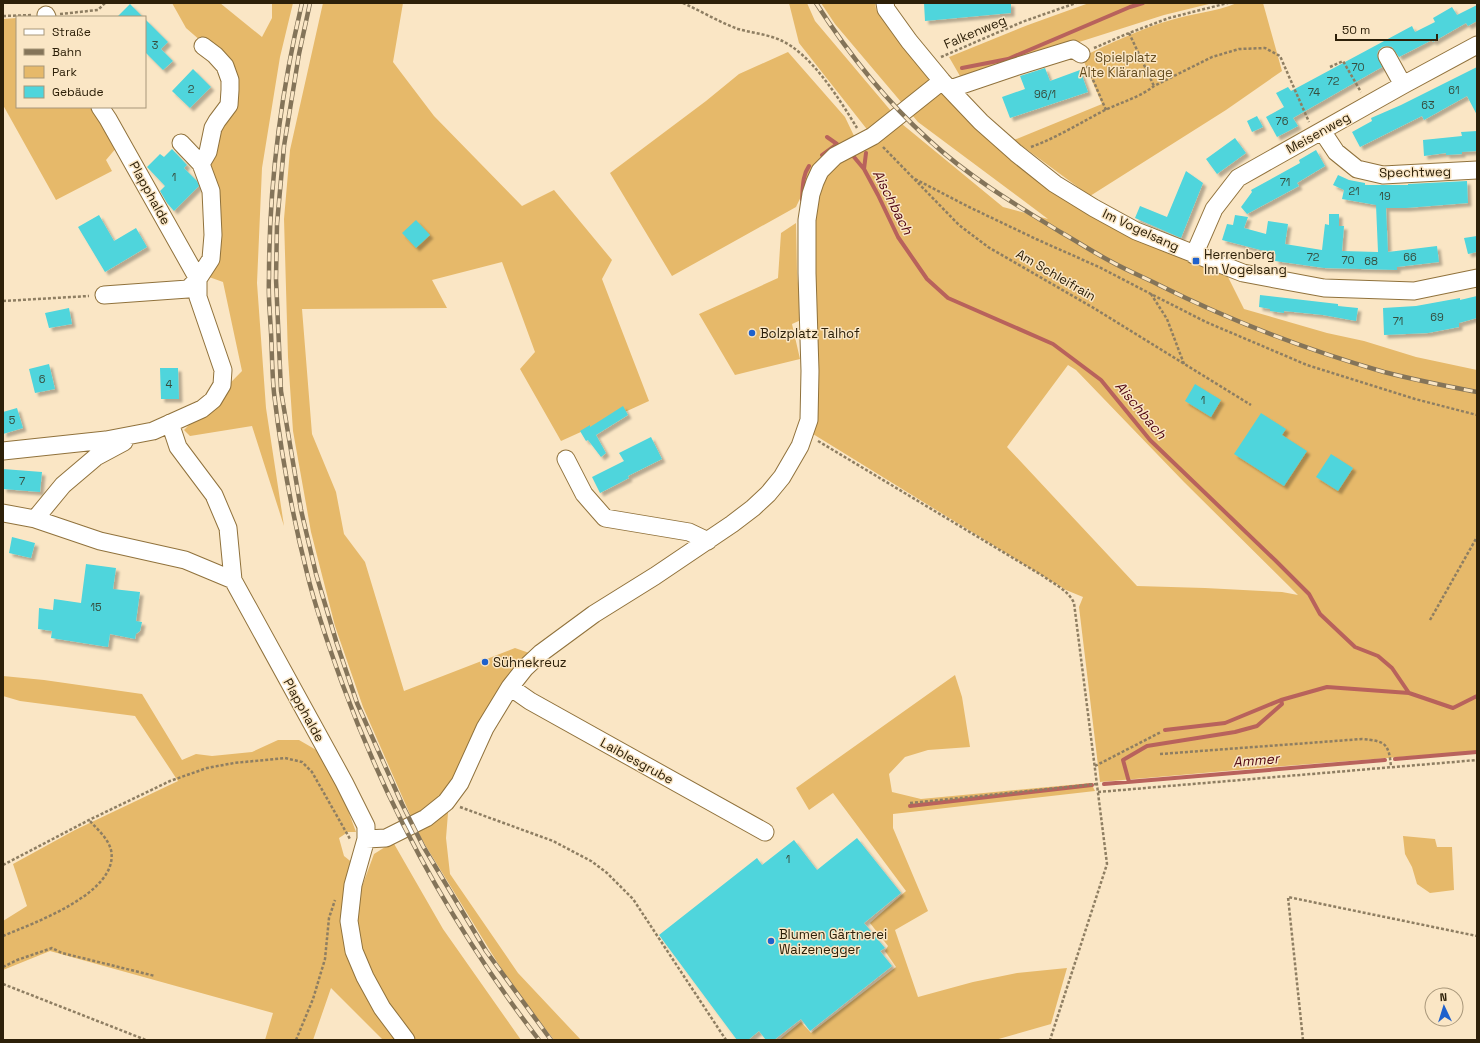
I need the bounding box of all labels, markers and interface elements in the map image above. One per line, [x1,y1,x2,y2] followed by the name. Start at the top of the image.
[941,11,1009,53] street label: Falkenweg
[16,16,146,108] legend
[1336,16,1437,42] scale bar
[1342,22,1370,38] text: 50 m
[52,24,91,40] text: Straße
[152,38,159,52] house number: 3
[52,44,82,60] text: Bahn
[1079,49,1173,81] park label: Spielplatz Alte Kläranlage
[1351,60,1365,74] house number: 70
[52,64,77,80] text: Park
[1327,74,1340,88] house number: 72
[188,82,195,96] house number: 2
[1448,83,1460,97] house number: 61
[52,84,104,100] text: Gebäude
[1308,85,1320,99] house number: 74
[1034,87,1056,101] house number: 96/1
[1421,98,1435,112] house number: 63
[1283,108,1353,158] street label: Meisenweg
[1276,114,1289,128] house number: 76
[126,158,174,228] street label: Plapphalde
[1379,163,1451,181] street label: Spechtweg
[869,167,917,238] water label: Aischbach
[172,170,176,184] house number: 1
[1280,175,1290,189] house number: 71
[1348,184,1360,198] house number: 21
[1379,189,1391,203] house number: 19
[1100,205,1182,255] street label: Im Vogelsang
[1013,245,1099,305] street label: Am Schleifrain
[1204,246,1287,278] place label: Herrenberg Im Vogelsang
[1307,250,1320,264] house number: 72
[1403,250,1417,264] house number: 66
[1341,253,1355,267] house number: 70
[1364,254,1378,268] house number: 68
[1191,256,1201,266] marker: Herrenberg Im Vogelsang
[1430,310,1444,324] house number: 69
[1393,314,1403,328] house number: 71
[760,325,860,342] place label: Bolzplatz Talhof
[747,328,757,338] marker: Bolzplatz Talhof
[39,372,46,386] house number: 6
[166,377,173,391] house number: 4
[1111,377,1171,443] water label: Aischbach
[1201,393,1205,407] house number: 1
[9,413,16,427] house number: 5
[19,474,25,488] house number: 7
[90,600,102,614] house number: 15
[493,654,567,671] place label: Sühnekreuz
[480,657,490,667] marker: Sühnekreuz
[280,675,328,745] street label: Plapphalde
[597,734,677,788] street label: Laiblesgrube
[1232,749,1282,771] water label: Ammer
[786,852,790,866] house number: 1
[779,926,887,958] place label: Blumen Gärtnerei Waizenegger
[766,936,776,946] marker: Blumen Gärtnerei Waizenegger
[1424,987,1464,1027] north arrow
[1439,990,1447,1004] text: N

